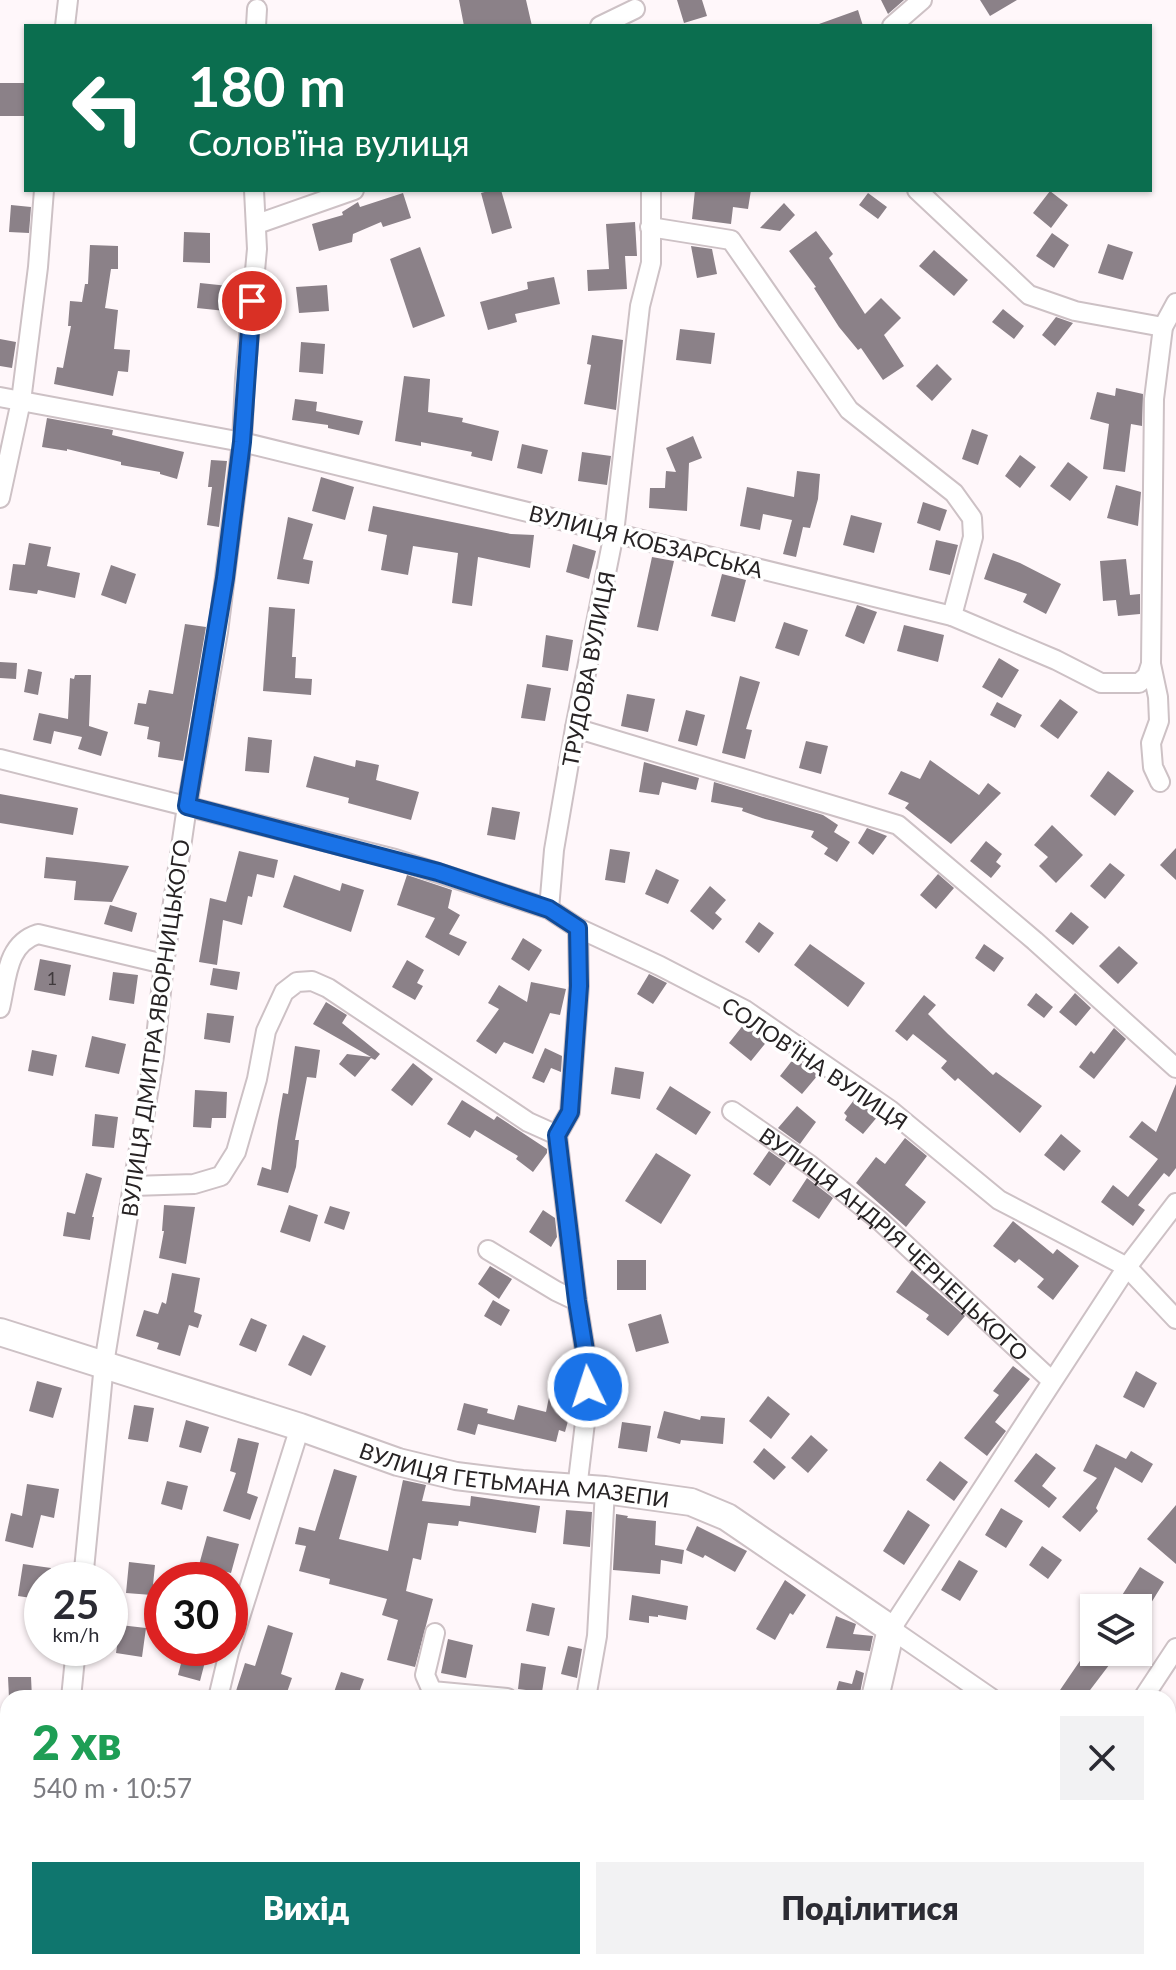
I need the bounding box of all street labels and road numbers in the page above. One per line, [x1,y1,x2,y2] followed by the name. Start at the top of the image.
[526,499,766,583] street label: ВУЛИЦЯ КОБЗАРСЬКА
[556,569,620,769] street label: ТРУДОВА ВУЛИЦЯ
[115,838,195,1218] street label: ВУЛИЦЯ ДМИТРА ЯВОРНИЦЬКОГО
[717,991,913,1135] street label: СОЛОВ'ЇНА ВУЛИЦЯ
[755,1121,1035,1366] street label: ВУЛИЦЯ АНДРІЯ ЧЕРНЕЦЬКОГО
[356,1436,671,1512] street label: ВУЛИЦЯ ГЕТЬМАНА МАЗЕПИ

